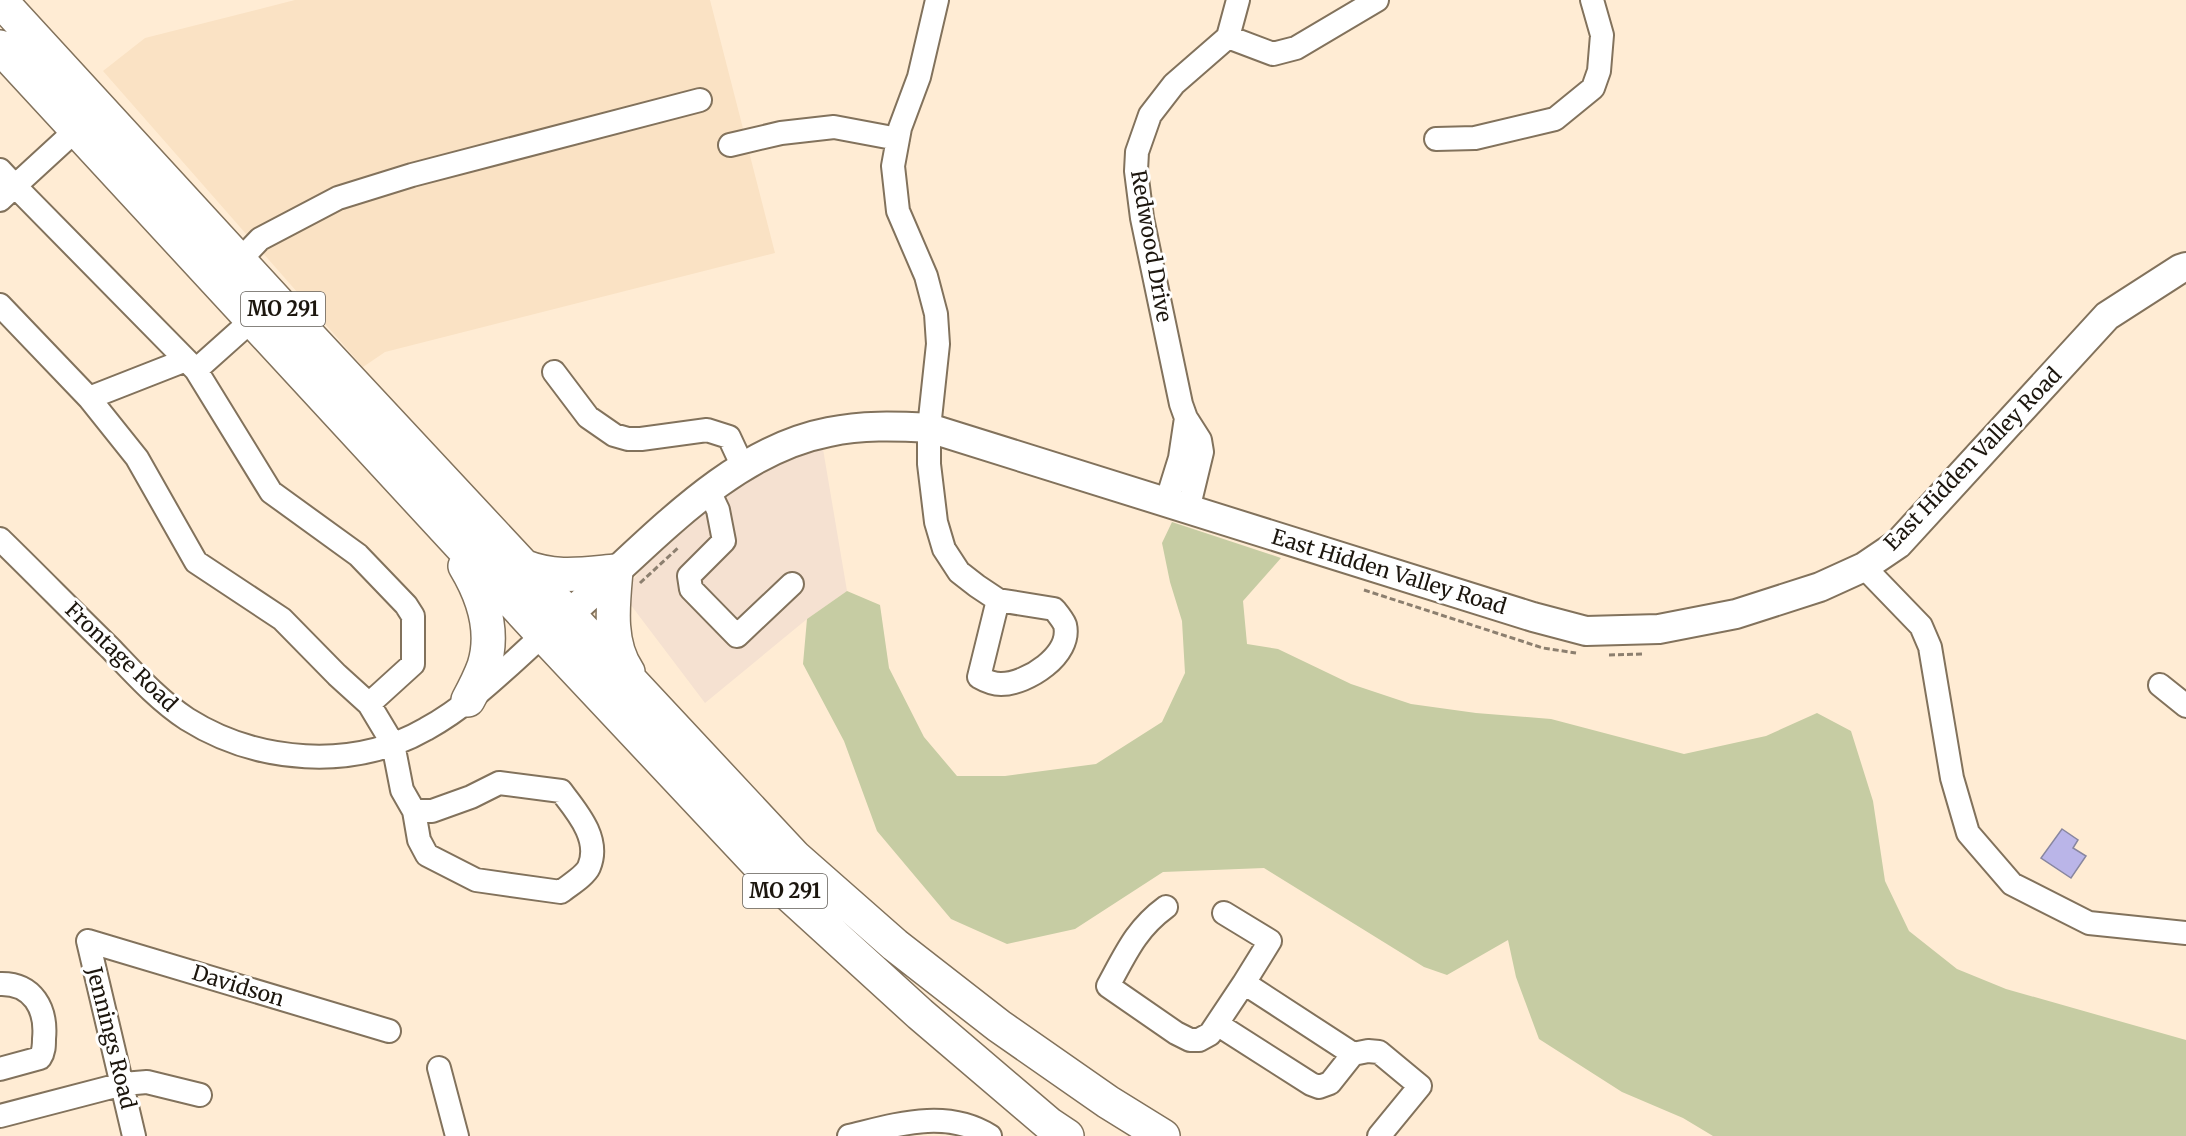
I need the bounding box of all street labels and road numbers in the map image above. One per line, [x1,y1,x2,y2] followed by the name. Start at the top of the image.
[1125,168,1178,324] street label: Redwood Drive
[241,292,325,326] road number: MO 291
[1878,361,2067,556] street label: East Hidden Valley Road
[1268,523,1510,620] street label: East Hidden Valley Road
[59,596,183,717] street label: Frontage Road
[743,874,827,908] road number: MO 291
[189,959,287,1012] street label: Davidson
[81,963,142,1112] street label: Jennings Road

